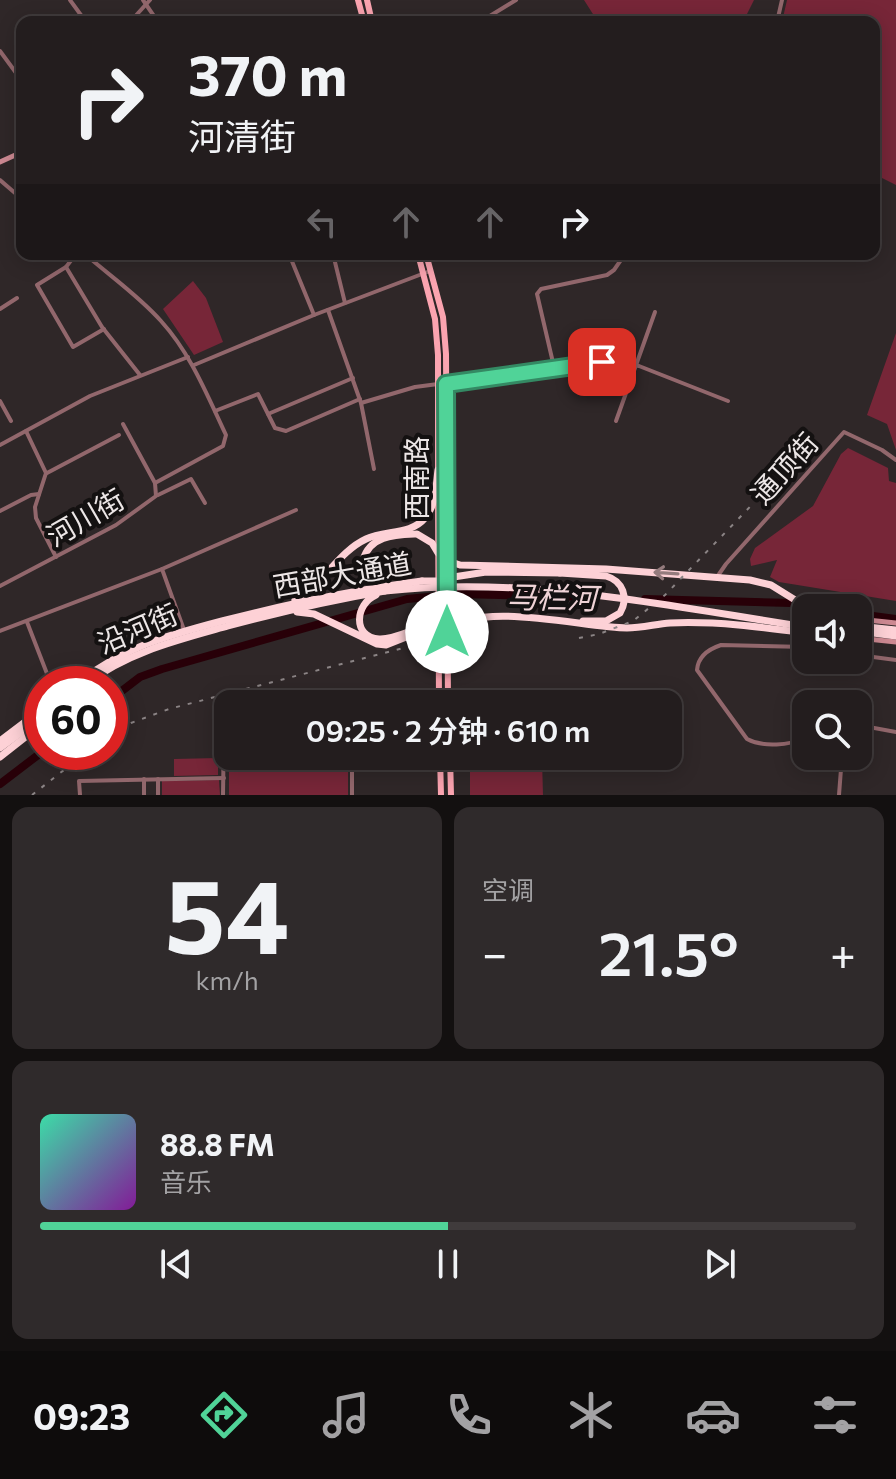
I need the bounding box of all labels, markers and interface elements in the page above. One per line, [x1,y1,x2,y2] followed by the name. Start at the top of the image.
[188,39,347,108] text: 370 m
[56,48,160,152] icon: right
[188,113,296,157] text: 河清街
[300,200,344,244] icon: left
[384,200,428,244] icon: ahead
[468,200,512,244] icon: ahead
[552,200,596,244] icon: right
[568,328,636,396] pin
[580,340,624,384] icon: arrive
[743,425,825,511] street label: 通顶街
[399,436,433,520] street label: 西南路
[40,481,130,553] street label: 河川街
[270,545,414,603] street label: 西部大通道
[653,565,680,580] one-way arrow
[507,577,602,615] water label: 马栏河
[405,590,489,674] position arrow
[792,594,872,770] map controls
[792,594,872,674] button: sound
[92,596,182,660] street label: 沿河街
[24,666,128,770] speed limit sign: 60
[792,690,872,770] button: search
[306,711,590,748] text: 09:25 · 2 分钟 · 610 m
[165,848,289,975] text: 54
[482,874,534,905] text: 空调
[598,915,739,988] text: 21.5°
[482,925,507,979] text: −
[830,925,856,979] text: +
[195,964,259,995] text: km/h
[160,1125,275,1162] text: 88.8 FM
[160,1166,212,1197] text: 音乐
[154,1242,198,1286] icon: previous
[426,1242,470,1286] icon: pause
[698,1242,742,1286] icon: next
[196,1387,252,1443] icon: directions
[318,1387,374,1443] icon: music
[441,1387,497,1443] icon: phone
[563,1387,619,1443] icon: climate
[685,1387,741,1443] icon: car
[807,1387,863,1443] icon: filters
[33,1393,130,1437] text: 09:23

